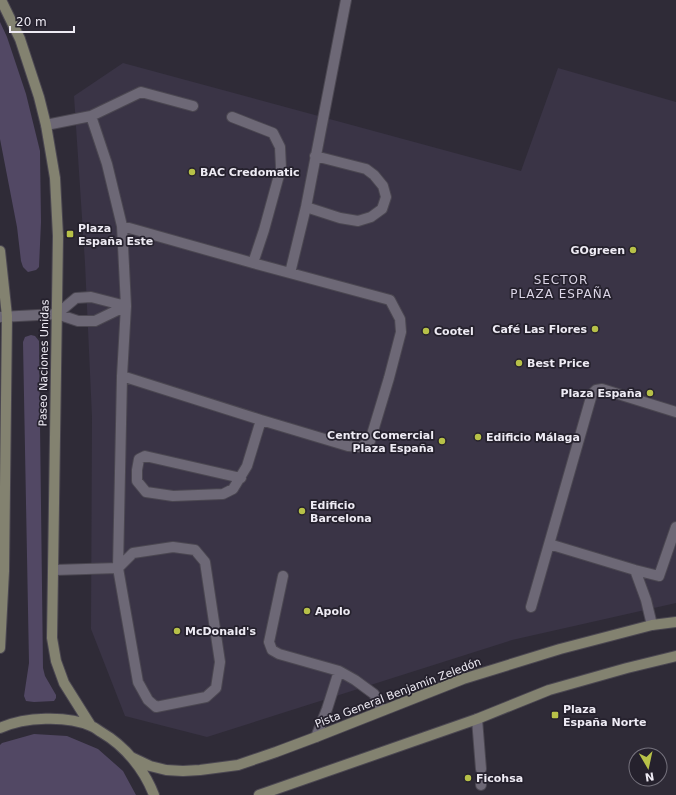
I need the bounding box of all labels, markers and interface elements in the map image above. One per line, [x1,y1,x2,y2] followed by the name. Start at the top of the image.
[10,8,74,34] scale bar
[16,15,47,29] text: 20 m
[200,166,300,179] place label: BAC Credomatic
[187,167,197,177] marker: BAC Credomatic
[78,222,153,248] place label: Plaza España Este
[65,229,75,239] marker: Plaza España Este
[571,244,625,257] place label: GOgreen
[628,245,638,255] marker: GOgreen
[510,273,612,301] district label: SECTOR PLAZA ESPAÑA
[36,299,52,427] street label: Paseo Naciones Unidas
[492,323,587,336] place label: Café Las Flores
[590,324,600,334] marker: Café Las Flores
[434,325,474,338] place label: Cootel
[421,326,431,336] marker: Cootel
[527,357,590,370] place label: Best Price
[514,358,524,368] marker: Best Price
[560,387,642,400] place label: Plaza España
[645,388,655,398] marker: Plaza España
[327,429,434,455] place label: Centro Comercial Plaza España
[486,431,580,444] place label: Edificio Málaga
[473,432,483,442] marker: Edificio Málaga
[437,436,447,446] marker: Centro Comercial Plaza España
[310,499,372,525] place label: Edificio Barcelona
[297,506,307,516] marker: Edificio Barcelona
[315,605,351,618] place label: Apolo
[302,606,312,616] marker: Apolo
[185,625,256,638] place label: McDonald's
[172,626,182,636] marker: McDonald's
[313,655,483,731] street label: Pista General Benjamín Zeledón
[563,703,646,729] place label: Plaza España Norte
[550,710,560,720] marker: Plaza España Norte
[628,747,668,787] north arrow
[644,769,655,784] text: N
[476,772,523,785] place label: Ficohsa
[463,773,473,783] marker: Ficohsa

